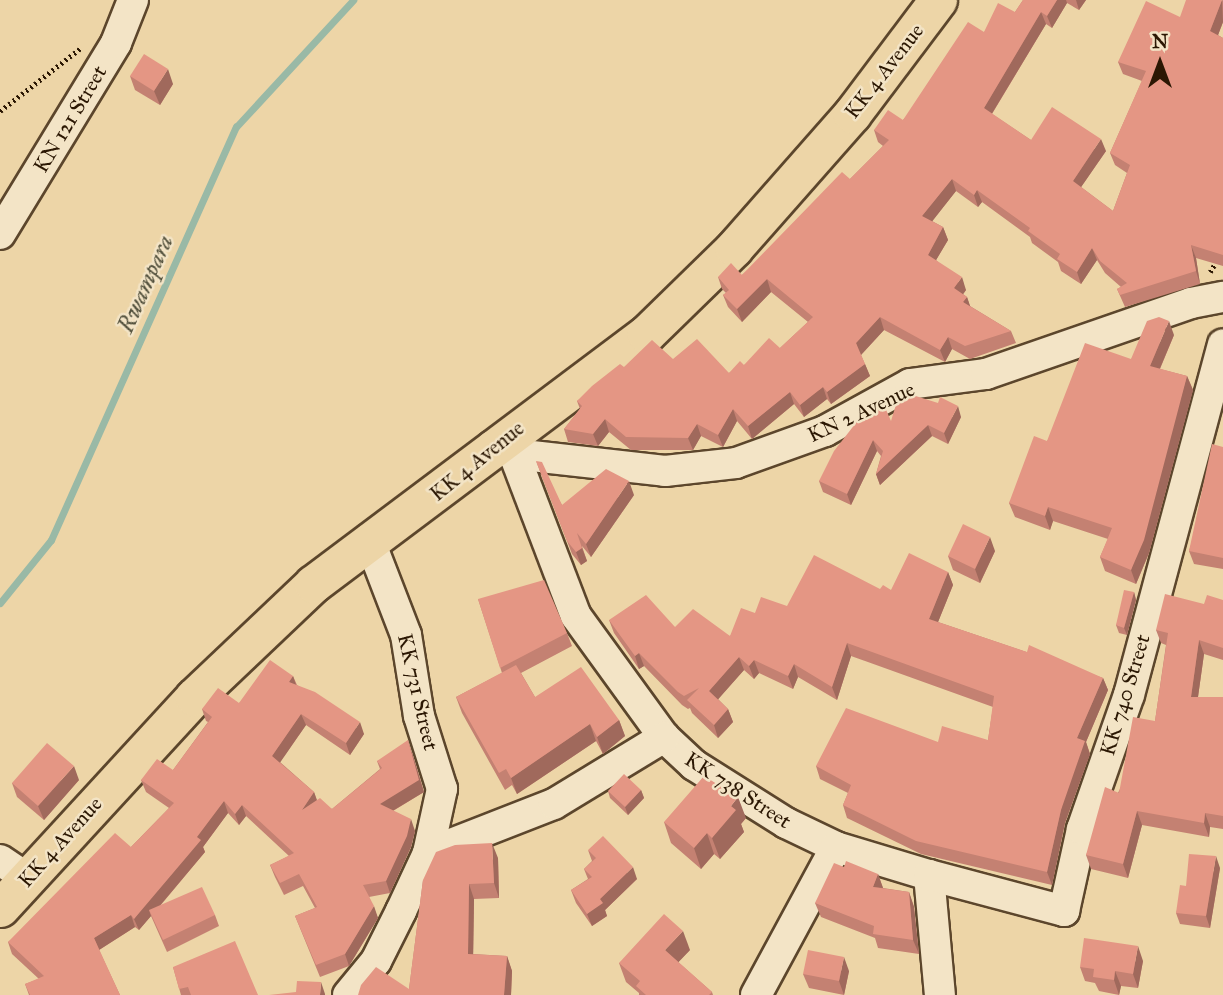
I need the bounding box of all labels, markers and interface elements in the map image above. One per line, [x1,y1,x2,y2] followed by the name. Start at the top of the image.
[839,18,929,124] street label: KK 4 Avenue
[1125,28,1195,98] north arrow
[1152,30,1168,53] text: N
[28,61,112,177] street label: KN 121 Street
[111,231,179,337] water label: Rwampara
[803,376,919,448] street label: KN 2 Avenue
[425,415,529,507] street label: KK 4 Avenue
[392,631,444,753] street label: KK 731 Street
[1095,631,1155,759] street label: KK 740 Street
[680,746,796,834] street label: KK 738 Street
[13,791,107,893] street label: KK 4 Avenue

